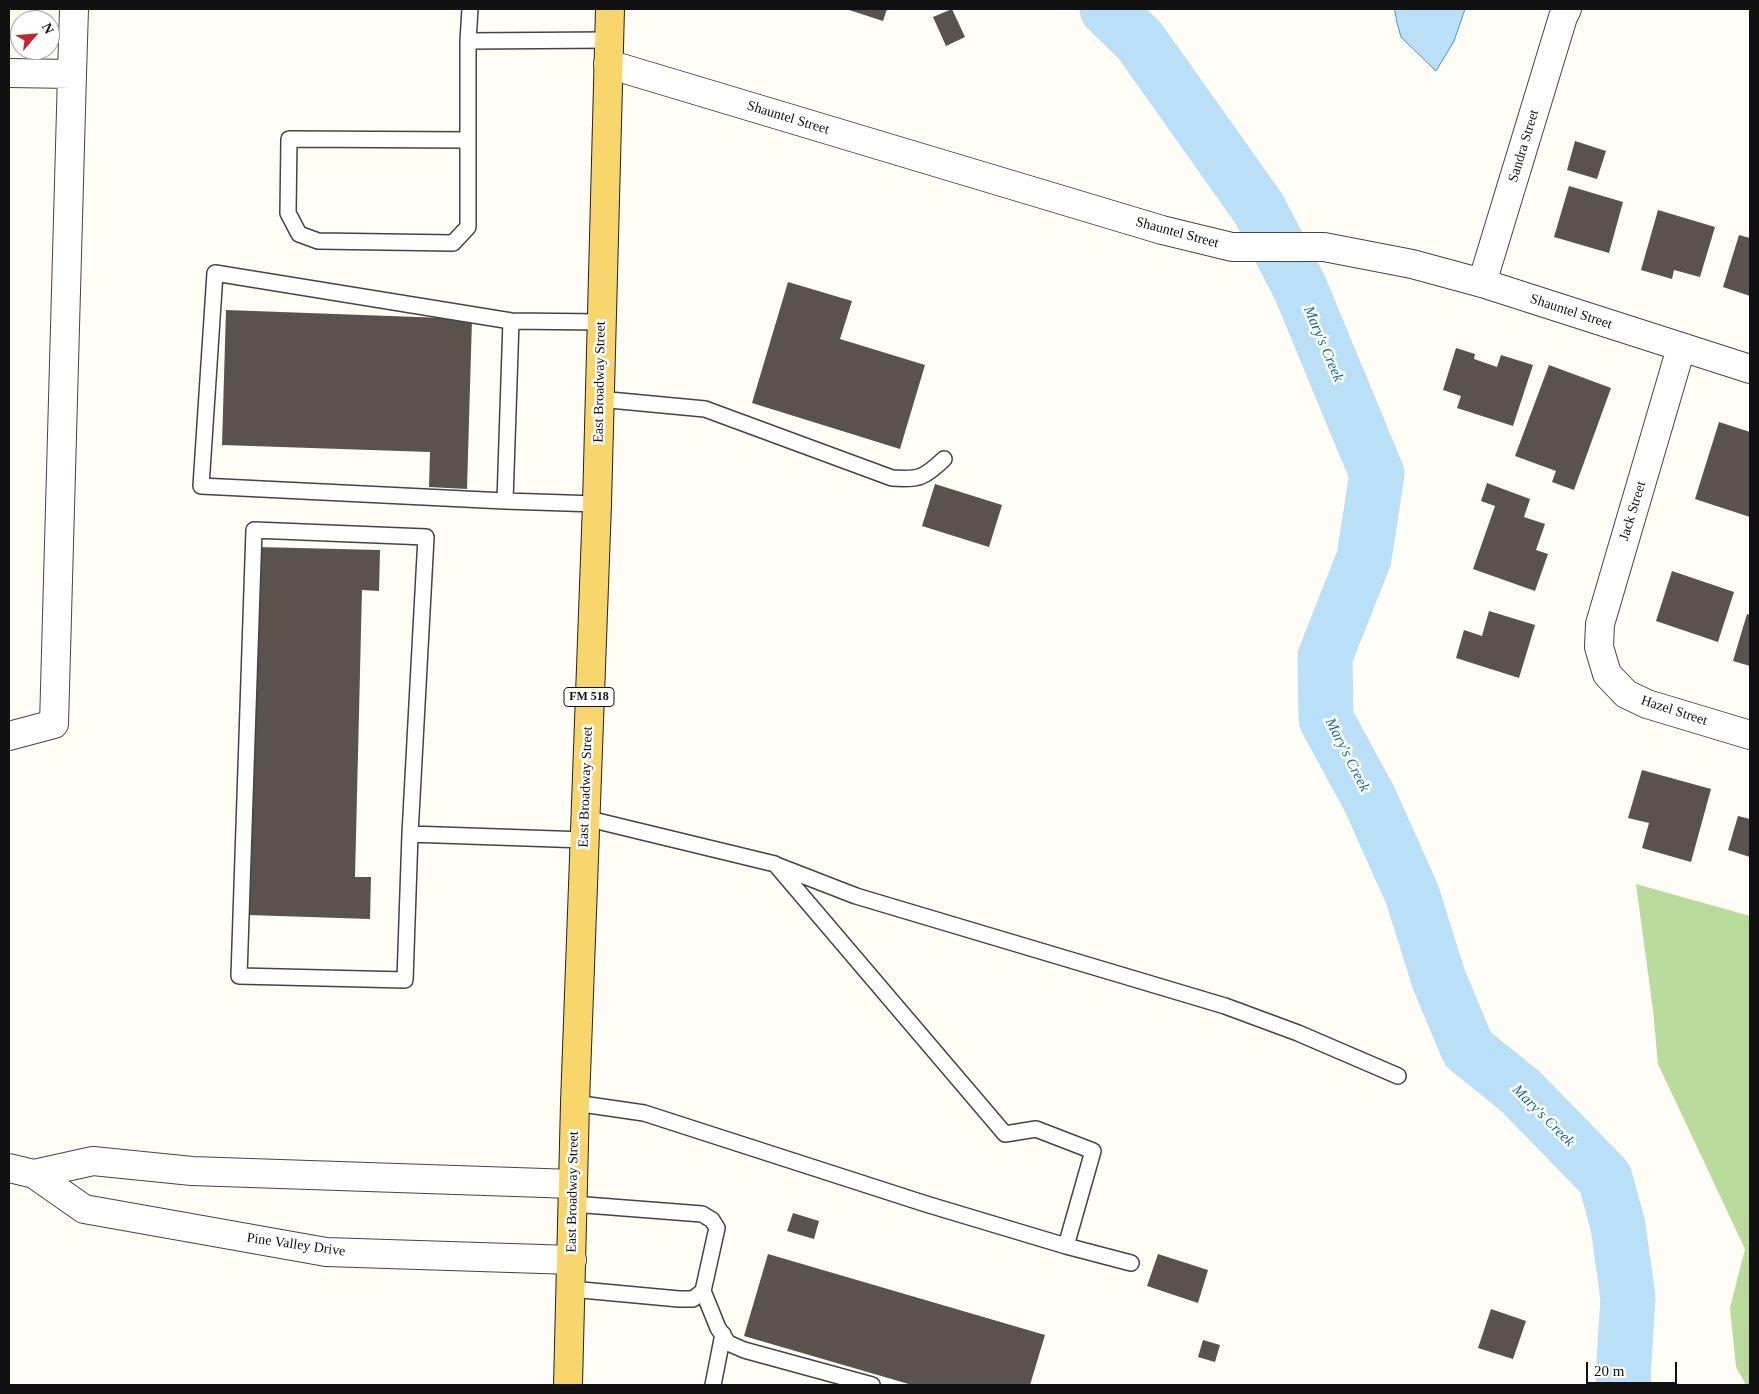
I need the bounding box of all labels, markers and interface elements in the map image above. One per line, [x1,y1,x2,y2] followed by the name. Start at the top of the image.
[10,10,60,60] north arrow
[39,21,57,36] text: N
[745,98,831,138] street label: Shauntel Street
[1505,108,1543,184] street label: Sandra Street
[1134,214,1220,252] street label: Shauntel Street
[1528,291,1614,333] street label: Shauntel Street
[1299,303,1347,385] water label: Mary's Creek
[591,321,609,443] street label: East Broadway Street
[1616,479,1650,543] street label: Jack Street
[564,688,614,706] road number: FM 518
[1639,692,1709,730] street label: Hazel Street
[1321,715,1373,795] water label: Mary's Creek
[575,726,597,848] street label: East Broadway Street
[1508,1081,1578,1151] water label: Mary's Creek
[564,1131,582,1253] street label: East Broadway Street
[246,1230,346,1260] street label: Pine Valley Drive
[1589,1352,1680,1384] scale bar
[1594,1363,1624,1379] text: 20 m

